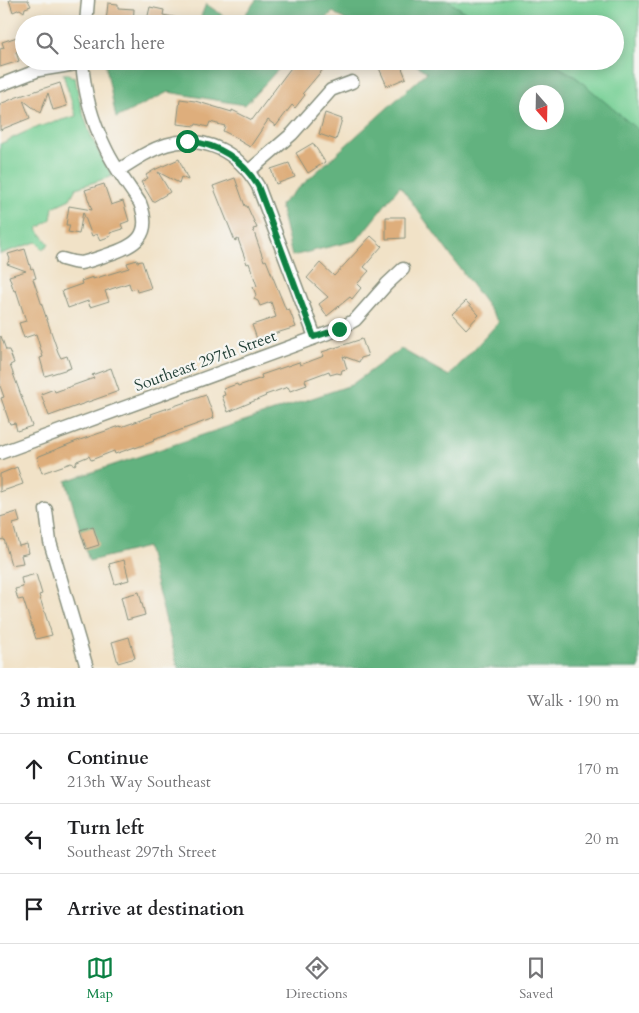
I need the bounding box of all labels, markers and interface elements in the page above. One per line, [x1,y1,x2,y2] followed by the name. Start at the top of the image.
[15,15,624,70] search box
[33,29,61,57] icon: search
[73,30,165,56] text: Search here
[519,85,564,130] north arrow
[176,130,199,153] route start
[328,318,351,341] route end
[131,325,279,397] street label: Southeast 297th Street
[20,686,76,715] text: 3 min
[527,690,619,712] text: Walk · 190 m
[67,745,149,771] text: Continue
[20,755,48,783] icon: ahead
[577,758,619,780] text: 170 m
[67,771,211,793] text: 213th Way Southeast
[67,815,144,841] text: Turn left
[20,825,48,853] icon: left
[585,828,619,850] text: 20 m
[67,841,216,863] text: Southeast 297th Street
[20,895,48,923] icon: arrive
[67,896,244,922] text: Arrive at destination
[86,954,114,1003] tab: Map
[286,954,347,1003] tab: Directions
[519,954,553,1003] tab: Saved

